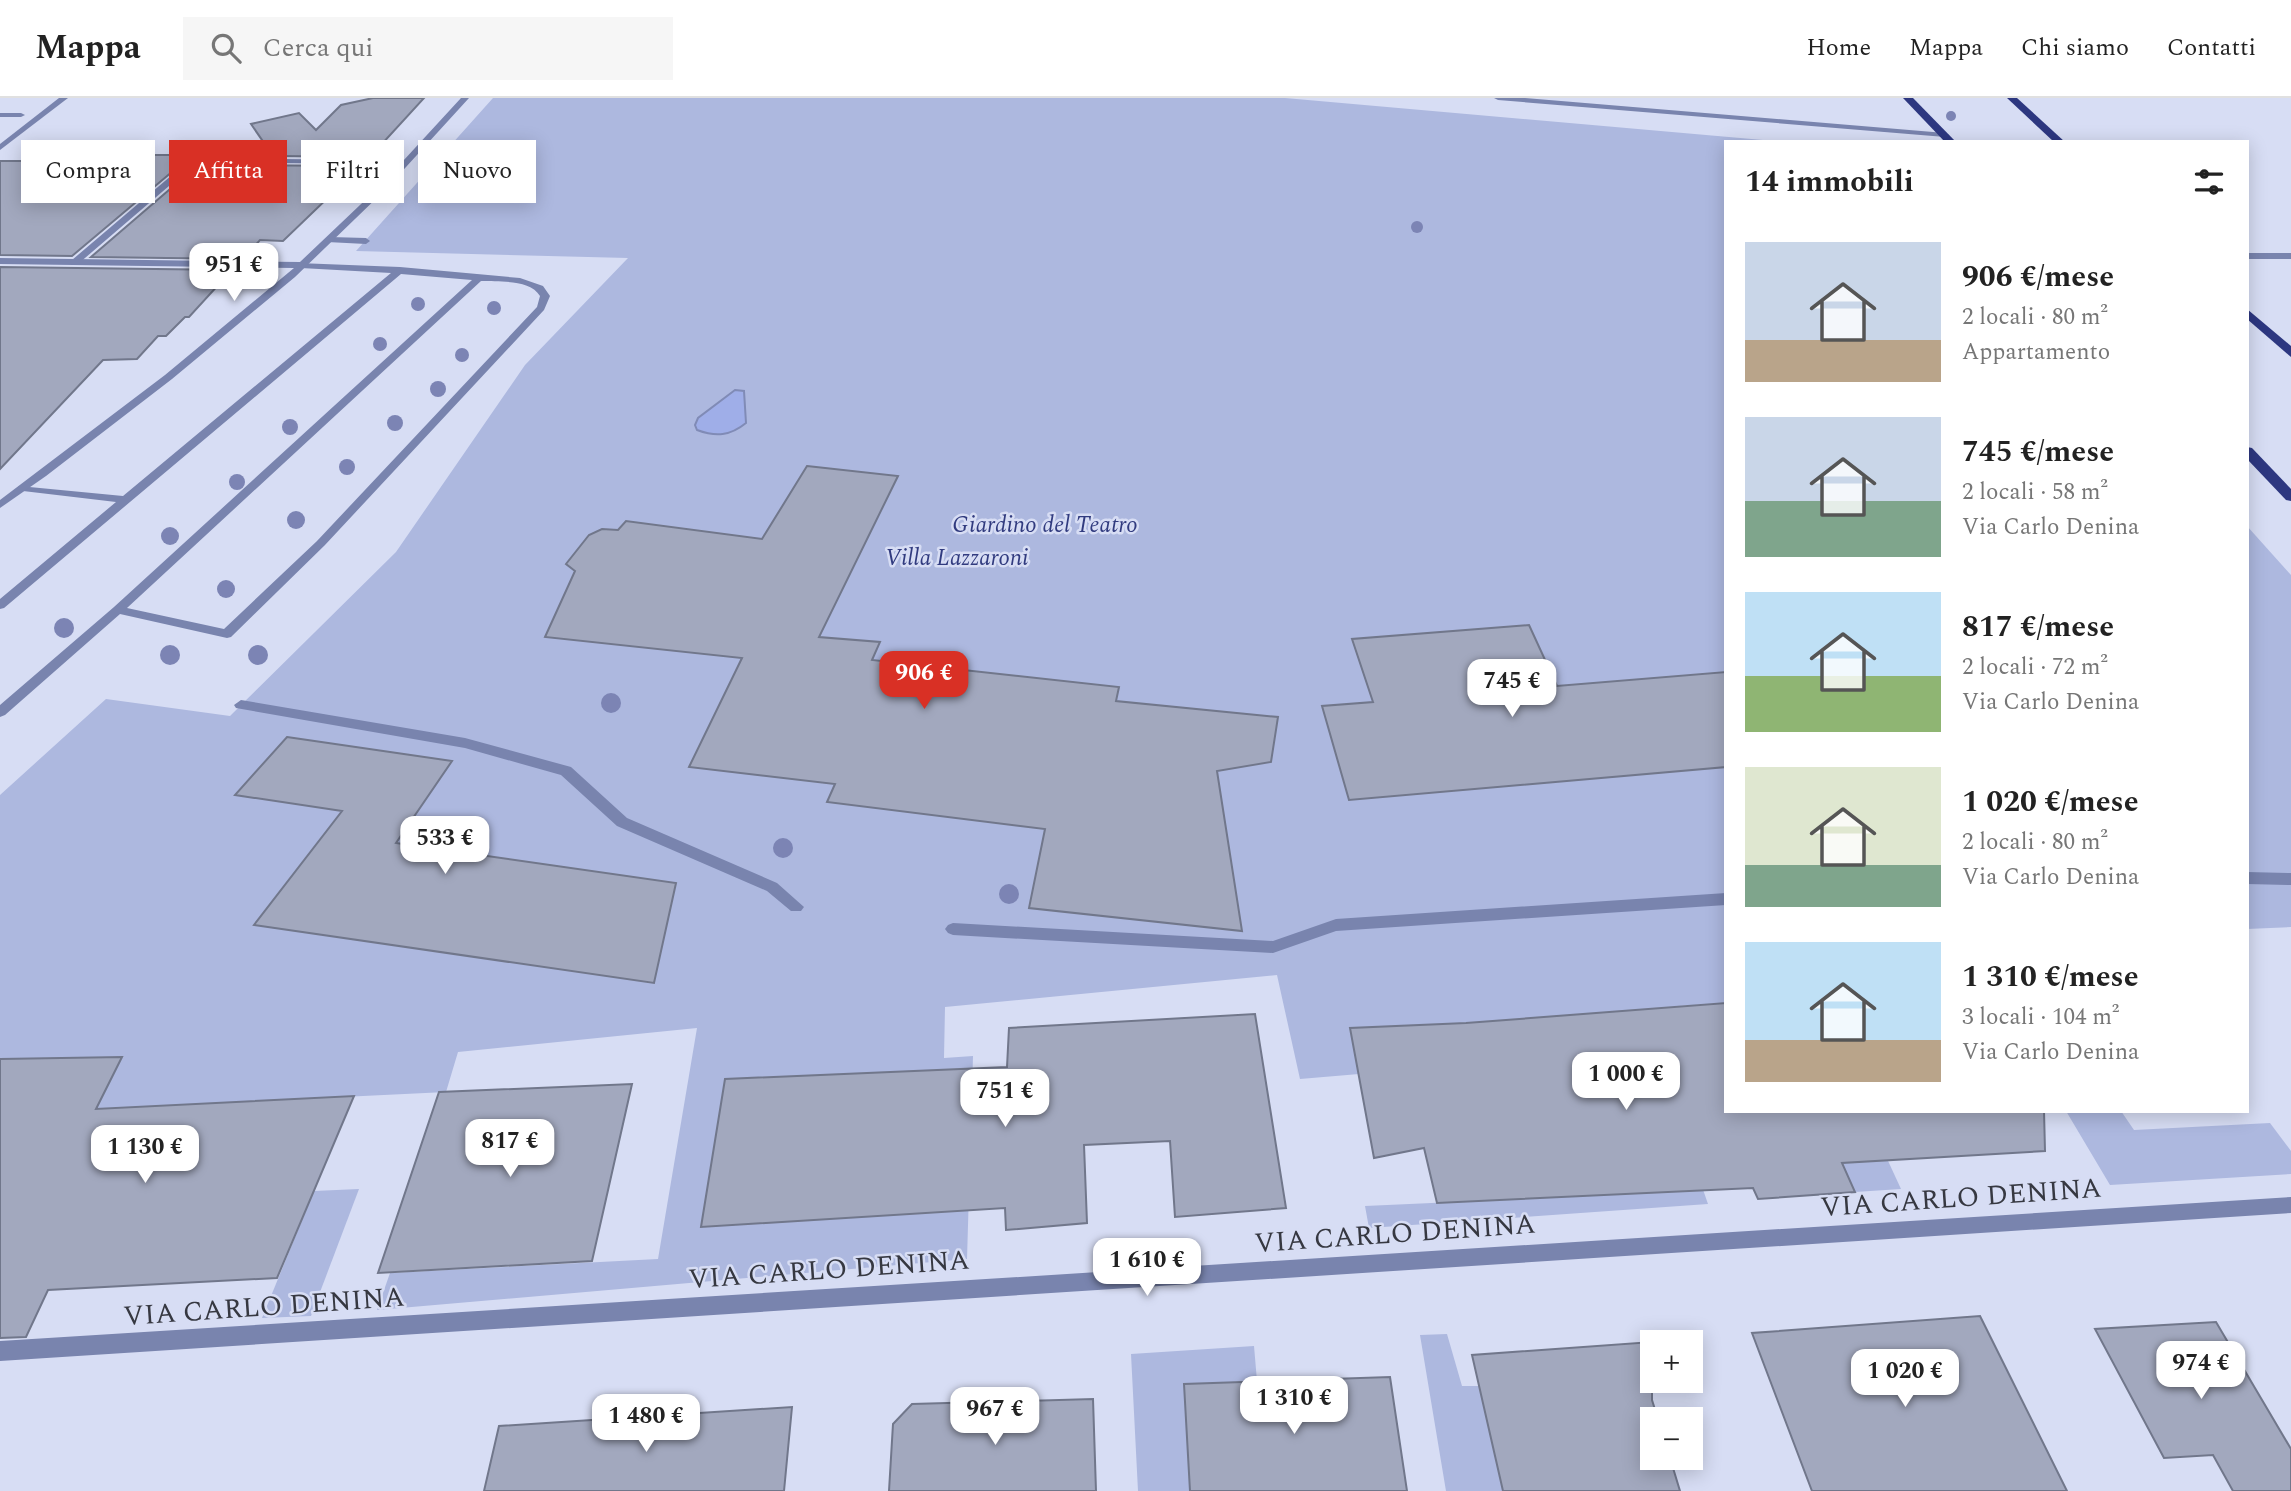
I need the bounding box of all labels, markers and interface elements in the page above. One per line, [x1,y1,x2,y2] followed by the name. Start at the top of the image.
[183,17,673,80] search box
[35,23,141,73] text: Mappa
[263,28,373,68] text: Cerca qui
[207,29,245,67] icon: search
[1806,30,1871,66] text: Home
[1909,30,1983,66] text: Mappa
[2021,30,2129,66] text: Chi siamo
[2167,30,2256,66] text: Contatti
[21,140,155,203] chip: Compra
[169,140,287,203] chip: Affitta
[301,140,404,203] chip: Filtri
[418,140,536,203] chip: Nuovo
[1745,159,1914,205] text: 14 immobili
[2190,163,2228,201] icon: filters
[185,244,283,303] pin: 951 €
[205,248,263,283] text: 951 €
[1962,254,2114,300] text: 906 €/mese
[1801,270,1885,354] icon: home
[1962,300,2108,335] text: 2 locali · 80 m²
[1962,335,2110,370] text: Appartamento
[1962,429,2114,475] text: 745 €/mese
[1801,445,1885,529] icon: home
[1962,475,2108,510] text: 2 locali · 58 m²
[952,508,1138,543] park label: Giardino del Teatro
[1962,510,2139,545] text: Via Carlo Denina
[885,541,1029,576] park label: Villa Lazzaroni
[1962,604,2114,650] text: 817 €/mese
[1801,620,1885,704] icon: home
[1962,650,2108,685] text: 2 locali · 72 m²
[875,652,973,711] pin: 906 €
[895,656,953,691] text: 906 €
[1463,660,1561,719] pin: 745 €
[1483,664,1541,699] text: 745 €
[1962,685,2139,720] text: Via Carlo Denina
[1962,779,2139,825] text: 1 020 €/mese
[1801,795,1885,879] icon: home
[396,816,494,876] pin: 533 €
[416,821,474,856] text: 533 €
[1962,825,2108,860] text: 2 locali · 80 m²
[1962,860,2139,895] text: Via Carlo Denina
[1962,954,2139,1000] text: 1 310 €/mese
[1801,970,1885,1054] icon: home
[1962,1000,2119,1035] text: 3 locali · 104 m²
[1962,1035,2139,1070] text: Via Carlo Denina
[1561,1052,1691,1112] pin: 1 000 €
[1588,1057,1664,1092] text: 1 000 €
[956,1070,1054,1129] pin: 751 €
[976,1074,1034,1109] text: 751 €
[461,1119,559,1179] pin: 817 €
[481,1124,539,1159] text: 817 €
[80,1126,210,1185] pin: 1 130 €
[107,1130,183,1165] text: 1 130 €
[1819,1167,2103,1229] street label: VIA CARLO DENINA
[1253,1203,1537,1265] street label: VIA CARLO DENINA
[1082,1238,1212,1298] pin: 1 610 €
[687,1239,971,1301] street label: VIA CARLO DENINA
[1109,1243,1185,1278] text: 1 610 €
[122,1276,406,1338] street label: VIA CARLO DENINA
[1640,1330,1703,1470] map controls
[1640,1330,1703,1393] button: +
[2152,1342,2250,1401] pin: 974 €
[2172,1346,2230,1381] text: 974 €
[1840,1350,1970,1409] pin: 1 020 €
[1867,1354,1943,1389] text: 1 020 €
[1229,1376,1359,1436] pin: 1 310 €
[1256,1381,1332,1416] text: 1 310 €
[946,1388,1044,1447] pin: 967 €
[966,1392,1024,1427] text: 967 €
[581,1394,711,1454] pin: 1 480 €
[608,1399,684,1434] text: 1 480 €
[1640,1407,1703,1470] button: −

